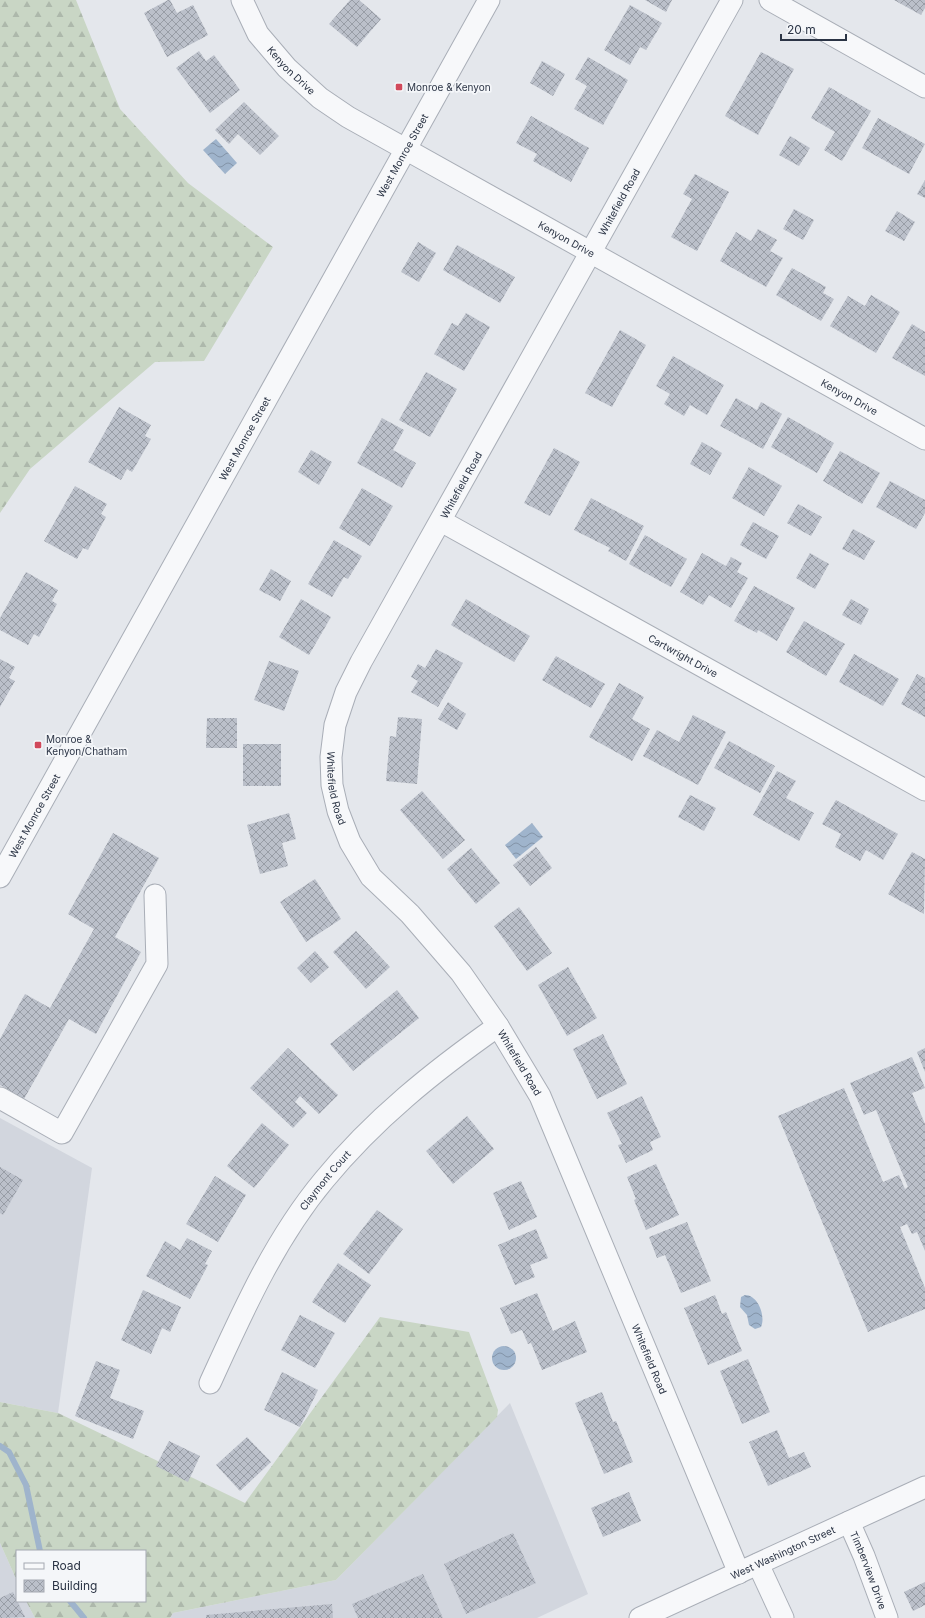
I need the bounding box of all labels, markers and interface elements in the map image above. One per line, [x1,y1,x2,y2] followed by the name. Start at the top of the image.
[781,16,846,42] scale bar
[787,22,816,37] text: 20 m
[265,44,318,97] street label: Kenyon Drive
[407,81,491,93] place label: Monroe & Kenyon
[394,82,404,92] marker: Monroe & Kenyon
[374,111,431,200] street label: West Monroe Street
[596,166,642,238] street label: Whitefield Road
[536,218,597,260] street label: Kenyon Drive
[819,376,880,418] street label: Kenyon Drive
[216,394,273,483] street label: West Monroe Street
[438,449,484,521] street label: Whitefield Road
[646,631,720,680] street label: Cartwright Drive
[46,733,127,757] place label: Monroe & Kenyon/Chatham
[33,740,43,750] marker: Monroe & Kenyon/Chatham
[325,751,349,826] street label: Whitefield Road
[6,771,63,860] street label: West Monroe Street
[495,1027,544,1097] street label: Whitefield Road
[297,1147,354,1213] street label: Claymont Court
[630,1322,670,1396] street label: Whitefield Road
[729,1523,837,1582] street label: West Washington Street
[848,1529,889,1611] street label: Timberview Drive
[16,1550,146,1602] legend
[52,1558,81,1573] text: Road
[52,1578,97,1593] text: Building

